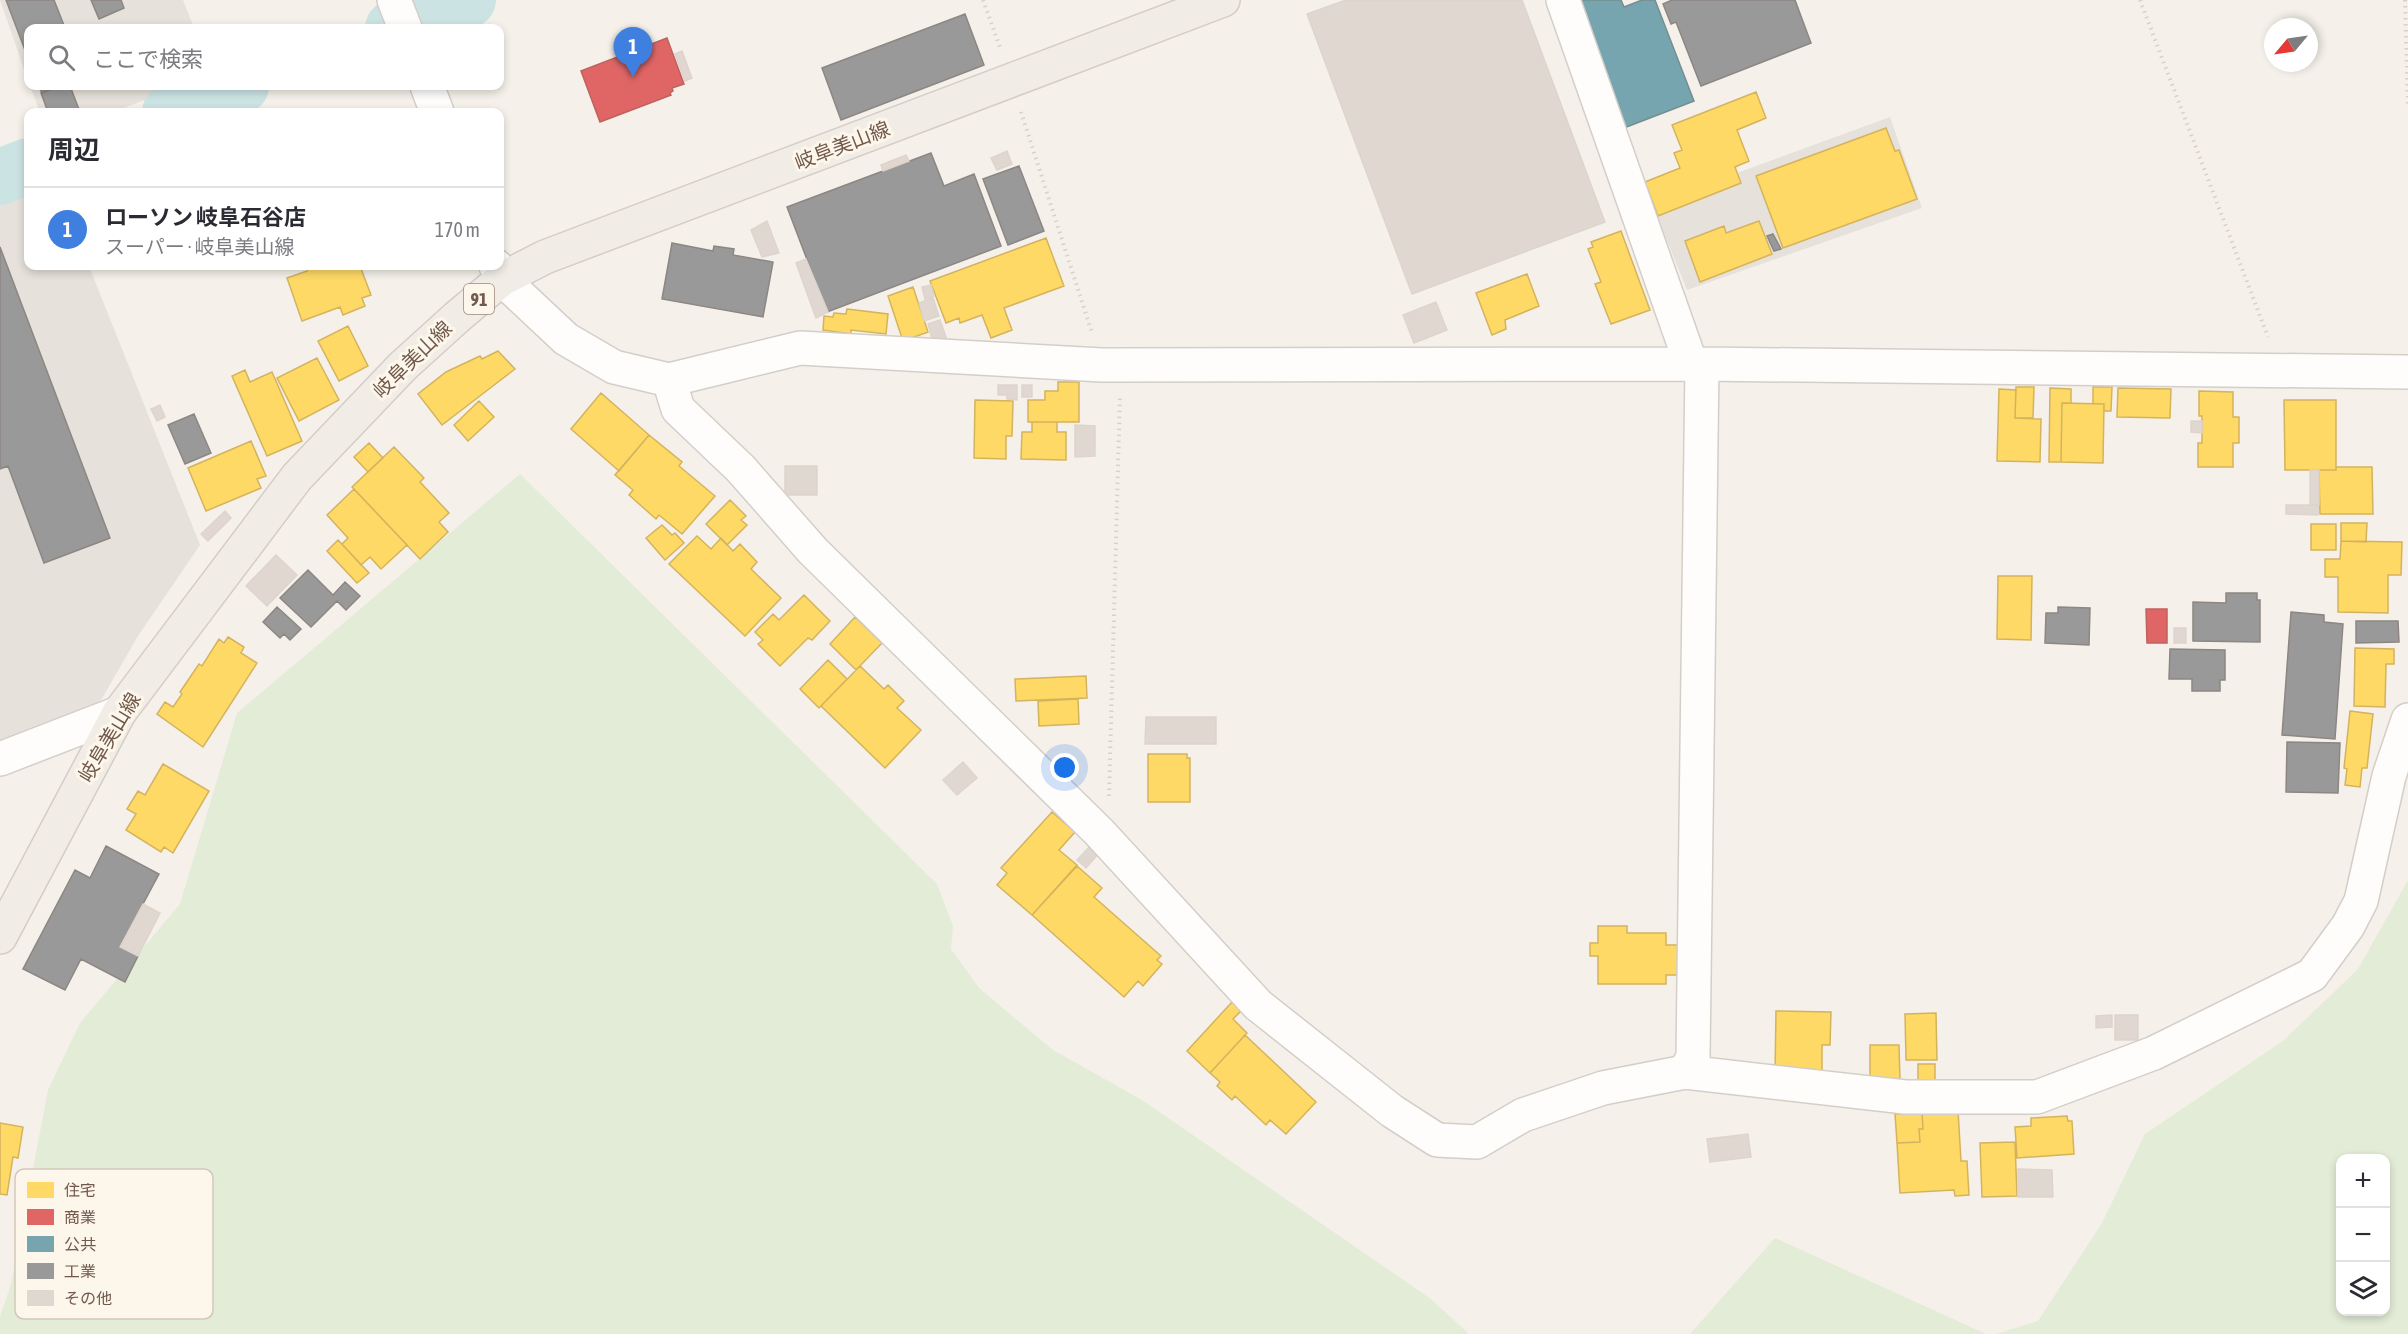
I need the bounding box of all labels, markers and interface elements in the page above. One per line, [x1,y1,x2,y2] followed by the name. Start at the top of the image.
[2264,18,2318,72] north arrow
[24,24,504,90] search box
[614,28,652,77] pin: 1
[45,41,78,74] icon: search
[93,46,203,72] text: ここで検索
[791,116,893,174] street label: 岐阜美山線
[48,135,100,165] text: 周辺
[105,204,306,230] text: ローソン 岐阜石谷店
[63,218,72,241] text: 1
[435,218,480,241] text: 170 m
[105,235,295,258] text: スーパー · 岐阜美山線
[464,284,494,314] road number: 91
[368,316,456,402] street label: 岐阜美山線
[73,688,145,786] street label: 岐阜美山線
[1050,753,1079,782] your location
[2336,1154,2390,1316] map controls
[2336,1154,2390,1208] button: +
[15,1169,213,1319] legend
[64,1181,96,1199] text: 住宅
[64,1208,96,1226] text: 商業
[2336,1208,2390,1262] button: −
[64,1235,96,1253] text: 公共
[64,1262,96,1280] text: 工業
[2336,1262,2390,1316] button: layers
[64,1289,112,1307] text: その他

